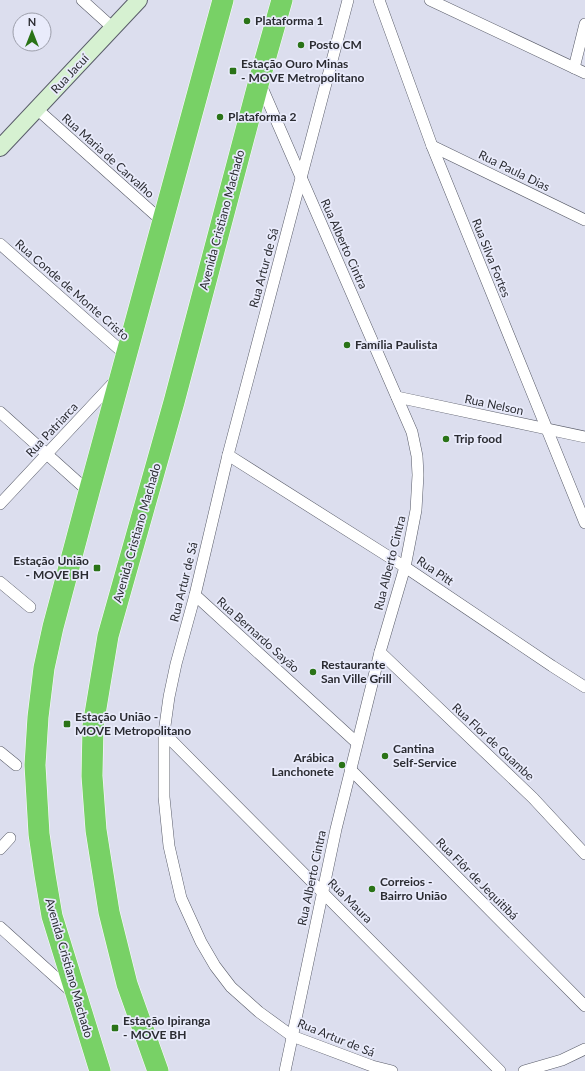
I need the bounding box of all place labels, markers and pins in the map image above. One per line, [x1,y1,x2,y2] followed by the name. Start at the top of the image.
[255,13,323,28] place label: Plataforma 1
[242,16,252,26] marker: Plataforma 1
[309,37,362,52] place label: Posto CM
[296,40,306,50] marker: Posto CM
[241,56,365,85] place label: Estação Ouro Minas - MOVE Metropolitano
[228,66,238,76] marker: Estação Ouro Minas - MOVE Metropolitano
[228,109,296,124] place label: Plataforma 2
[215,112,225,122] marker: Plataforma 2
[355,337,437,352] place label: Família Paulista
[342,340,352,350] marker: Família Paulista
[454,431,502,446] place label: Trip food
[441,434,451,444] marker: Trip food
[13,553,89,582] place label: Estação União - MOVE BH
[92,563,102,573] marker: Estação União - MOVE BH
[321,657,392,686] place label: Restaurante San Ville Grill
[308,667,318,677] marker: Restaurante San Ville Grill
[75,709,191,738] place label: Estação União - MOVE Metropolitano
[62,719,72,729] marker: Estação União - MOVE Metropolitano
[393,741,457,770] place label: Cantina Self-Service
[272,750,335,779] place label: Arábica Lanchonete
[380,751,390,761] marker: Cantina Self-Service
[337,760,347,770] marker: Arábica Lanchonete
[380,874,447,903] place label: Correios - Bairro União
[367,884,377,894] marker: Correios - Bairro União
[123,1013,210,1042] place label: Estação Ipiranga - MOVE BH
[110,1023,120,1033] marker: Estação Ipiranga - MOVE BH

